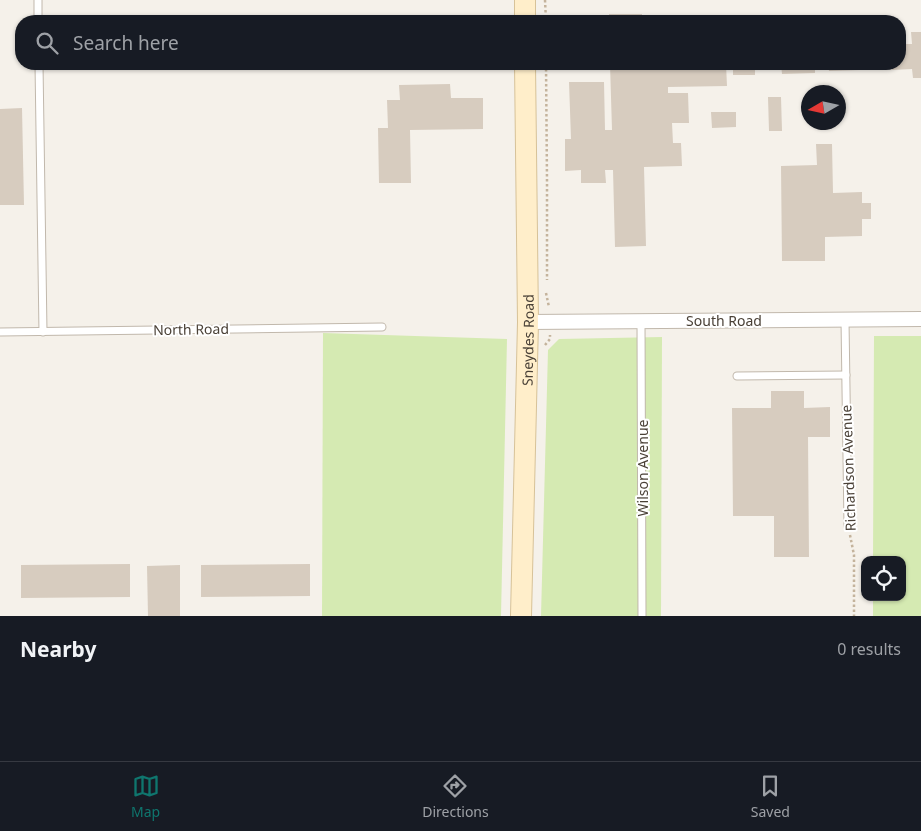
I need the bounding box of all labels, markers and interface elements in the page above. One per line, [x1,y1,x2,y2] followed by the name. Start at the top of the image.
[15,15,906,70] search box
[33,29,61,57] icon: search
[73,30,179,56] text: Search here
[801,85,846,130] north arrow
[517,294,538,386] street label: Sneydes Road
[686,311,762,330] street label: South Road
[153,319,229,339] street label: North Road
[836,404,860,531] street label: Richardson Avenue
[633,419,652,516] street label: Wilson Avenue
[861,556,906,601] map controls
[861,556,906,601] button: locate
[20,635,96,663] text: Nearby
[837,638,901,660] text: 0 results
[131,772,160,821] tab: Map
[422,772,489,821] tab: Directions
[751,772,790,821] tab: Saved

